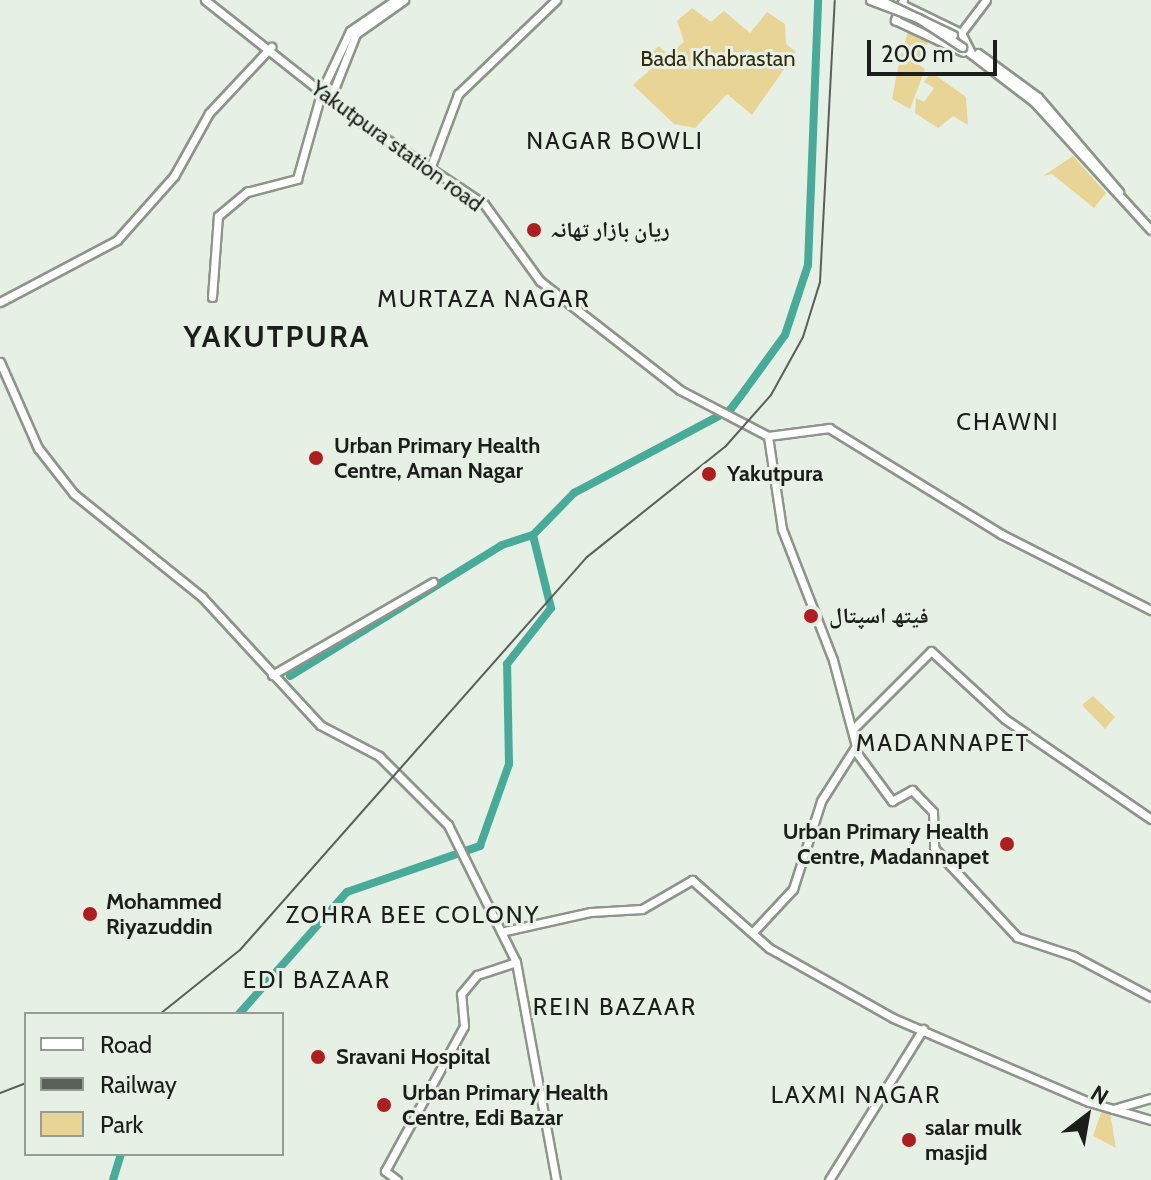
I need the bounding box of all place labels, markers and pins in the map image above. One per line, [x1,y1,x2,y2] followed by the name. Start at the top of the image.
[550,217,669,243] place label: ریان بازار تھانہ
[525,221,543,239] marker: ریان بازار تھانہ
[334,432,540,484] place label: Urban Primary Health Centre, Aman Nagar
[305,447,327,469] marker: Urban Primary Health Centre, Aman Nagar
[727,461,823,487] place label: Yakutpura
[698,463,720,485] marker: Yakutpura
[829,603,929,629] place label: فیتھ اسپتال
[800,605,822,627] marker: فیتھ اسپتال
[783,818,989,870] place label: Urban Primary Health Centre, Madannapet
[996,833,1018,855] marker: Urban Primary Health Centre, Madannapet
[106,888,222,940] place label: Mohammed Riyazuddin
[81,905,99,923] marker: Mohammed Riyazuddin
[336,1044,490,1070] place label: Sravani Hospital
[307,1046,329,1068] marker: Sravani Hospital
[402,1079,608,1130] place label: Urban Primary Health Centre, Edi Bazar
[373,1094,395,1116] marker: Urban Primary Health Centre, Edi Bazar
[925,1114,1022,1166] place label: salar mulk masjid
[900,1131,918,1149] marker: salar mulk masjid

